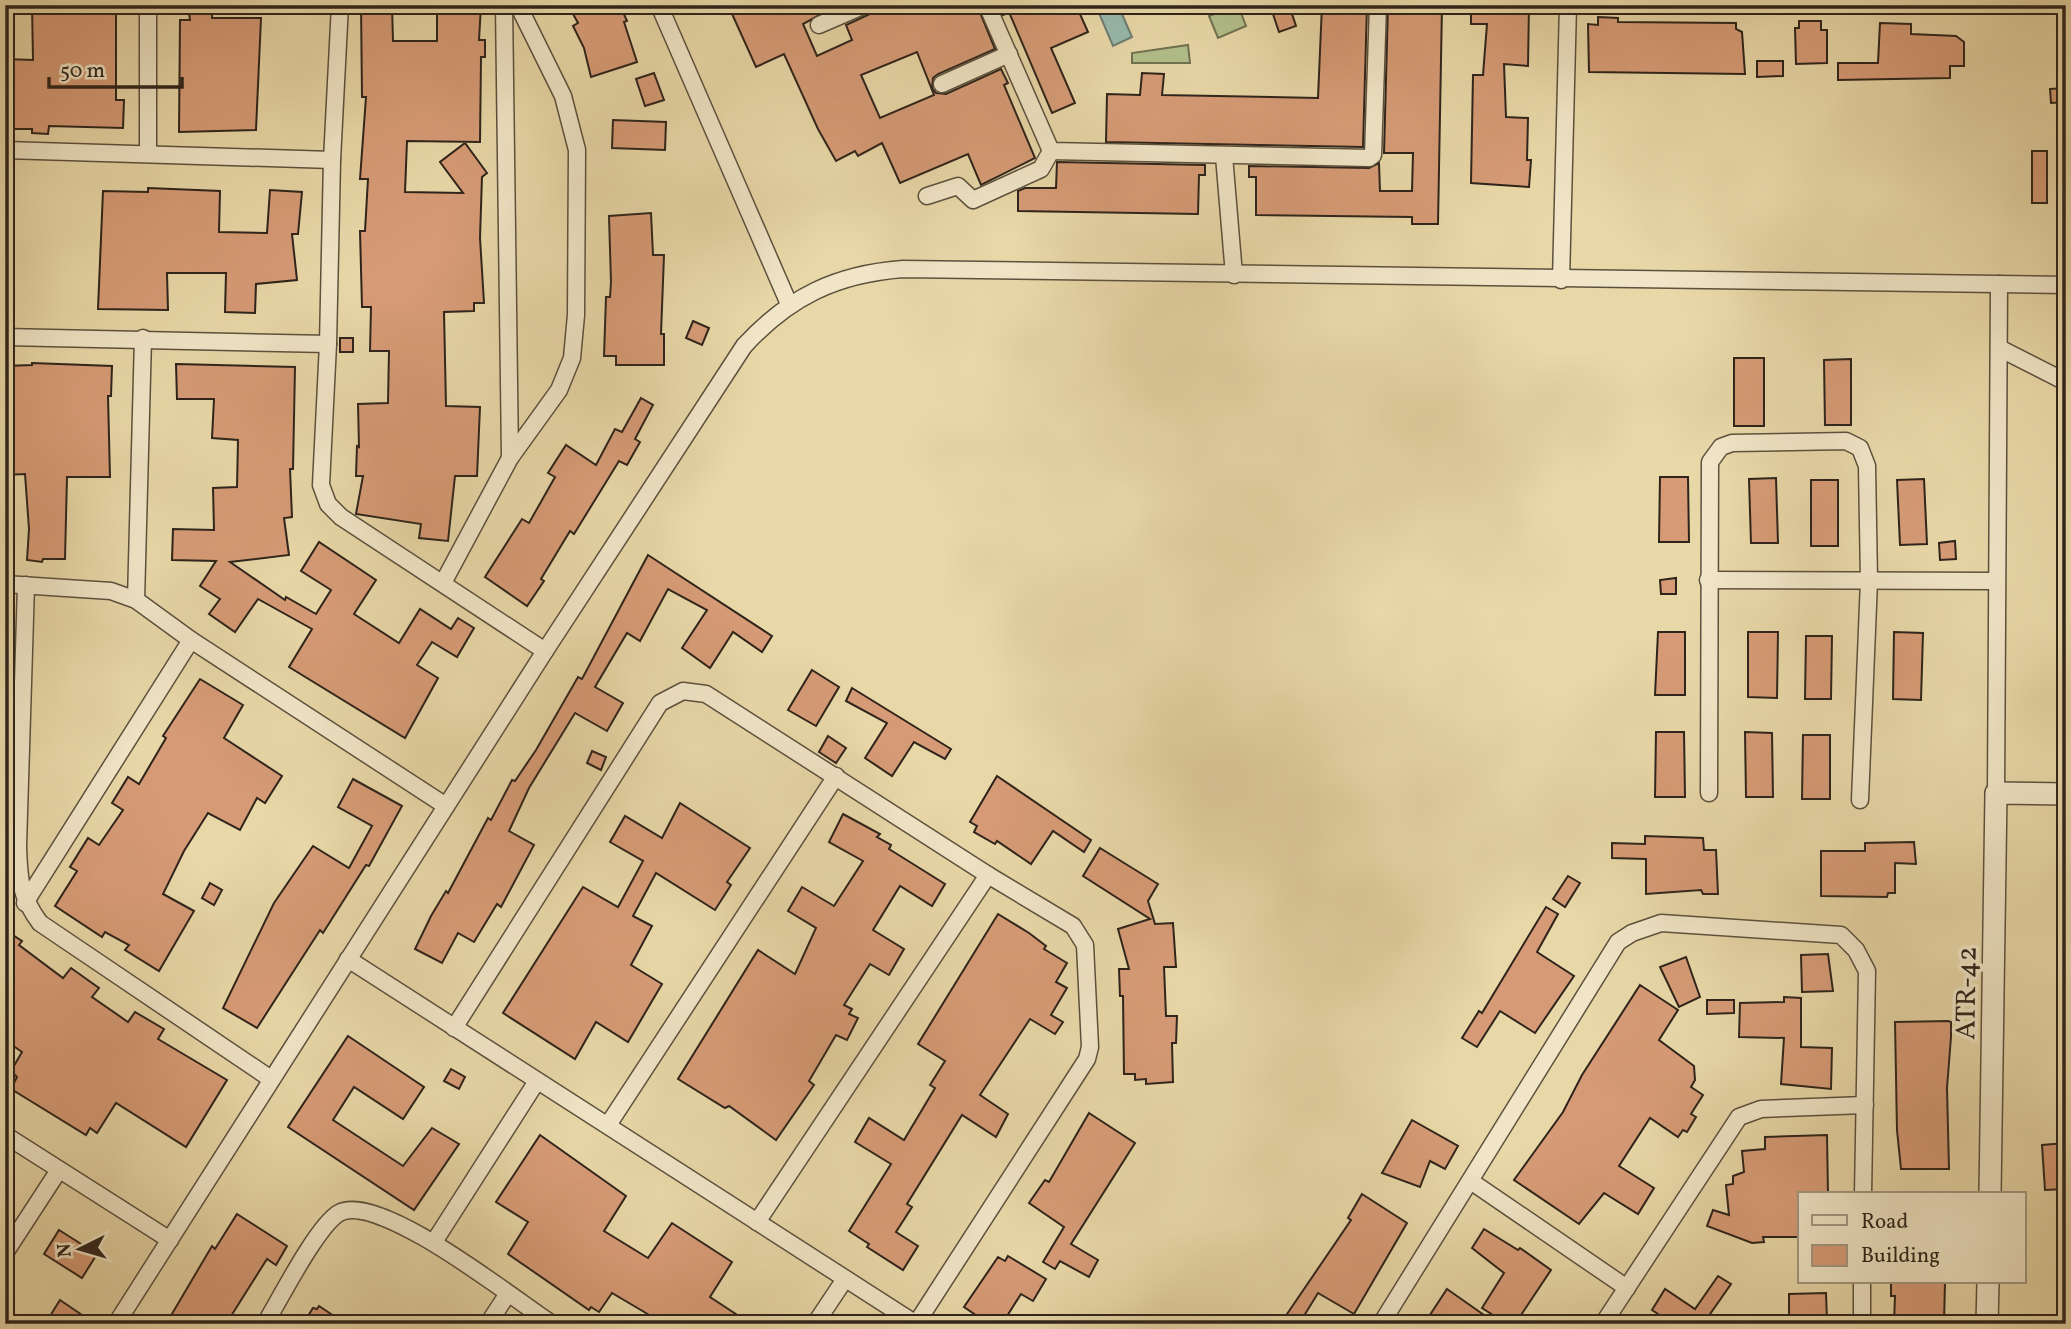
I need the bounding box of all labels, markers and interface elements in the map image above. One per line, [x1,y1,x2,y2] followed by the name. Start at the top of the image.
[49,46,182,90] scale bar
[60,57,105,86] text: 50 m
[1947,946,1988,1040] street label: ATR-42
[1798,1192,2025,1284] legend
[1861,1208,1908,1237] text: Road
[46,1214,116,1284] north arrow
[51,1242,79,1258] text: N
[1861,1242,1940,1271] text: Building

